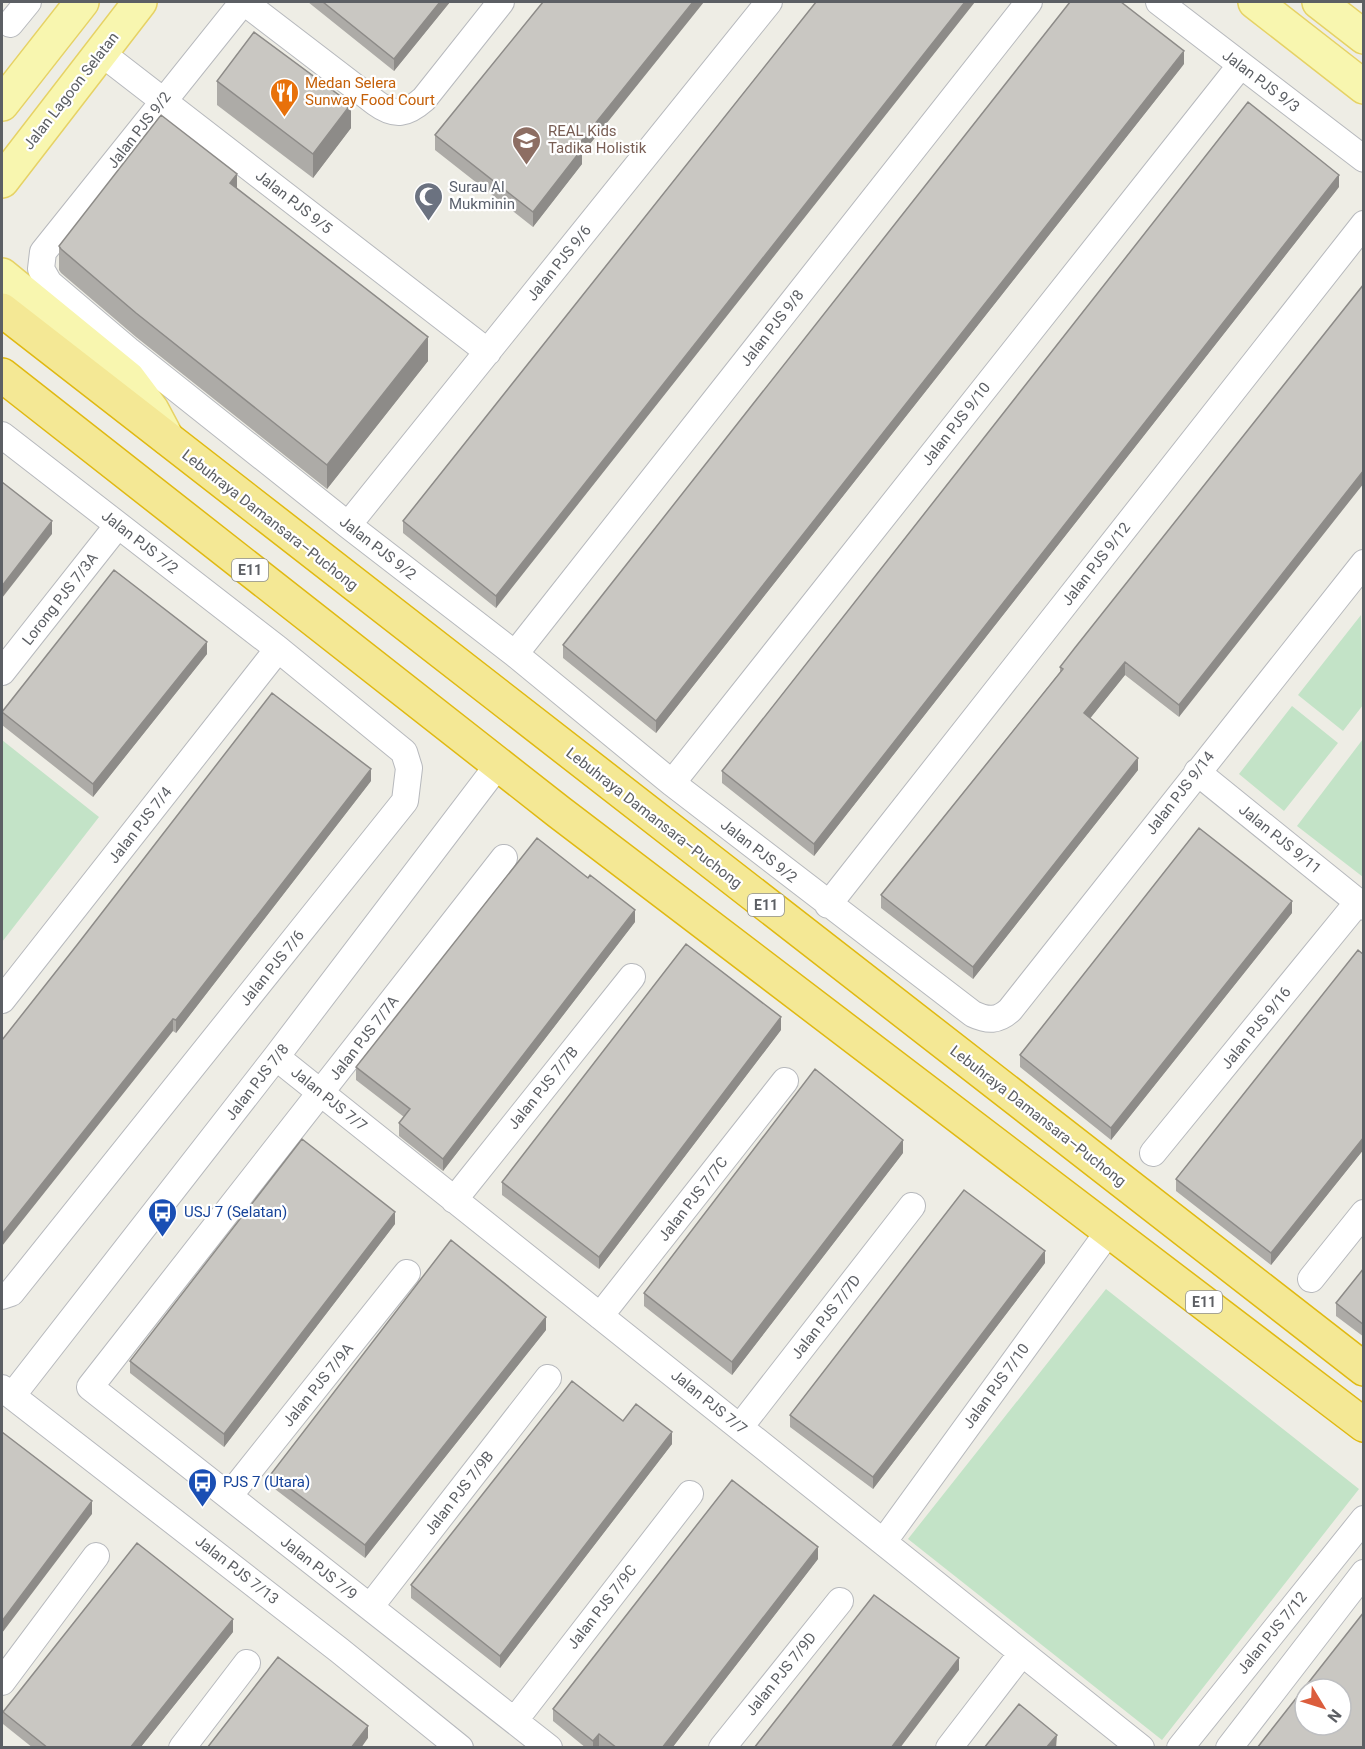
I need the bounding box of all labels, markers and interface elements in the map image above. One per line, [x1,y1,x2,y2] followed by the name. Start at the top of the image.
[20,29,122,153] street label: Jalan Lagoon Selatan
[1219,46,1303,116] street label: Jalan PJS 9/3
[305,74,435,109] place label: Medan Selera Sunway Food Court
[268,76,300,118] restaurant icon: Medan Selera Sunway Food Court
[104,88,174,172] street label: Jalan PJS 9/2
[548,122,647,157] place label: REAL Kids Tadika Holistik
[511,124,543,166] school or university icon: REAL Kids Tadika Holistik
[252,167,336,237] street label: Jalan PJS 9/5
[449,178,515,213] place label: Surau Al Mukminin
[412,180,444,222] mosque icon: Surau Al Mukminin
[523,222,595,304] street label: Jalan PJS 9/6
[737,286,807,370] street label: Jalan PJS 9/8
[918,379,994,469] street label: Jalan PJS 9/10
[179,446,361,594] street label: Lebuhraya Damansara–Puchong
[98,507,182,577] street label: Jalan PJS 7/2
[336,513,420,583] street label: Jalan PJS 9/2
[1058,519,1134,609] street label: Jalan PJS 9/12
[18,549,102,649] street label: Lorong PJS 7/3A
[232,559,268,581] road number: E11
[563,744,745,892] street label: Lebuhraya Damansara–Puchong
[1142,747,1218,838] street label: Jalan PJS 9/14
[105,783,176,867] street label: Jalan PJS 7/4
[1235,800,1325,878] street label: Jalan PJS 9/11
[717,816,801,886] street label: Jalan PJS 9/2
[748,894,784,916] road number: E11
[236,927,308,1009] street label: Jalan PJS 7/6
[1217,983,1295,1073] street label: Jalan PJS 9/16
[326,992,403,1084] street label: Jalan PJS 7/7A
[222,1040,292,1124] street label: Jalan PJS 7/8
[947,1042,1129,1190] street label: Lebuhraya Damansara–Puchong
[504,1043,582,1133] street label: Jalan PJS 7/7B
[288,1063,370,1135] street label: Jalan PJS 7/7
[655,1153,732,1245] street label: Jalan PJS 7/7C
[147,1196,179,1238] bus stop icon: USJ 7 (Selatan)
[184,1203,287,1221] place label: USJ 7 (Selatan)
[787,1271,865,1363] street label: Jalan PJS 7/7D
[1186,1291,1222,1313] road number: E11
[279,1340,357,1430] street label: Jalan PJS 7/9A
[959,1340,1033,1432] street label: Jalan PJS 7/10
[668,1366,750,1438] street label: Jalan PJS 7/7
[421,1447,497,1539] street label: Jalan PJS 7/9B
[186,1466,218,1508] bus stop icon: PJS 7 (Utara)
[223,1473,310,1491] place label: PJS 7 (Utara)
[192,1532,282,1608] street label: Jalan PJS 7/13
[277,1533,361,1603] street label: Jalan PJS 7/9
[564,1561,641,1653] street label: Jalan PJS 7/9C
[1233,1588,1311,1678] street label: Jalan PJS 7/12
[742,1629,820,1719] street label: Jalan PJS 7/9D
[1293,1677,1353,1737] north arrow
[1323,1706,1345,1726] text: N

